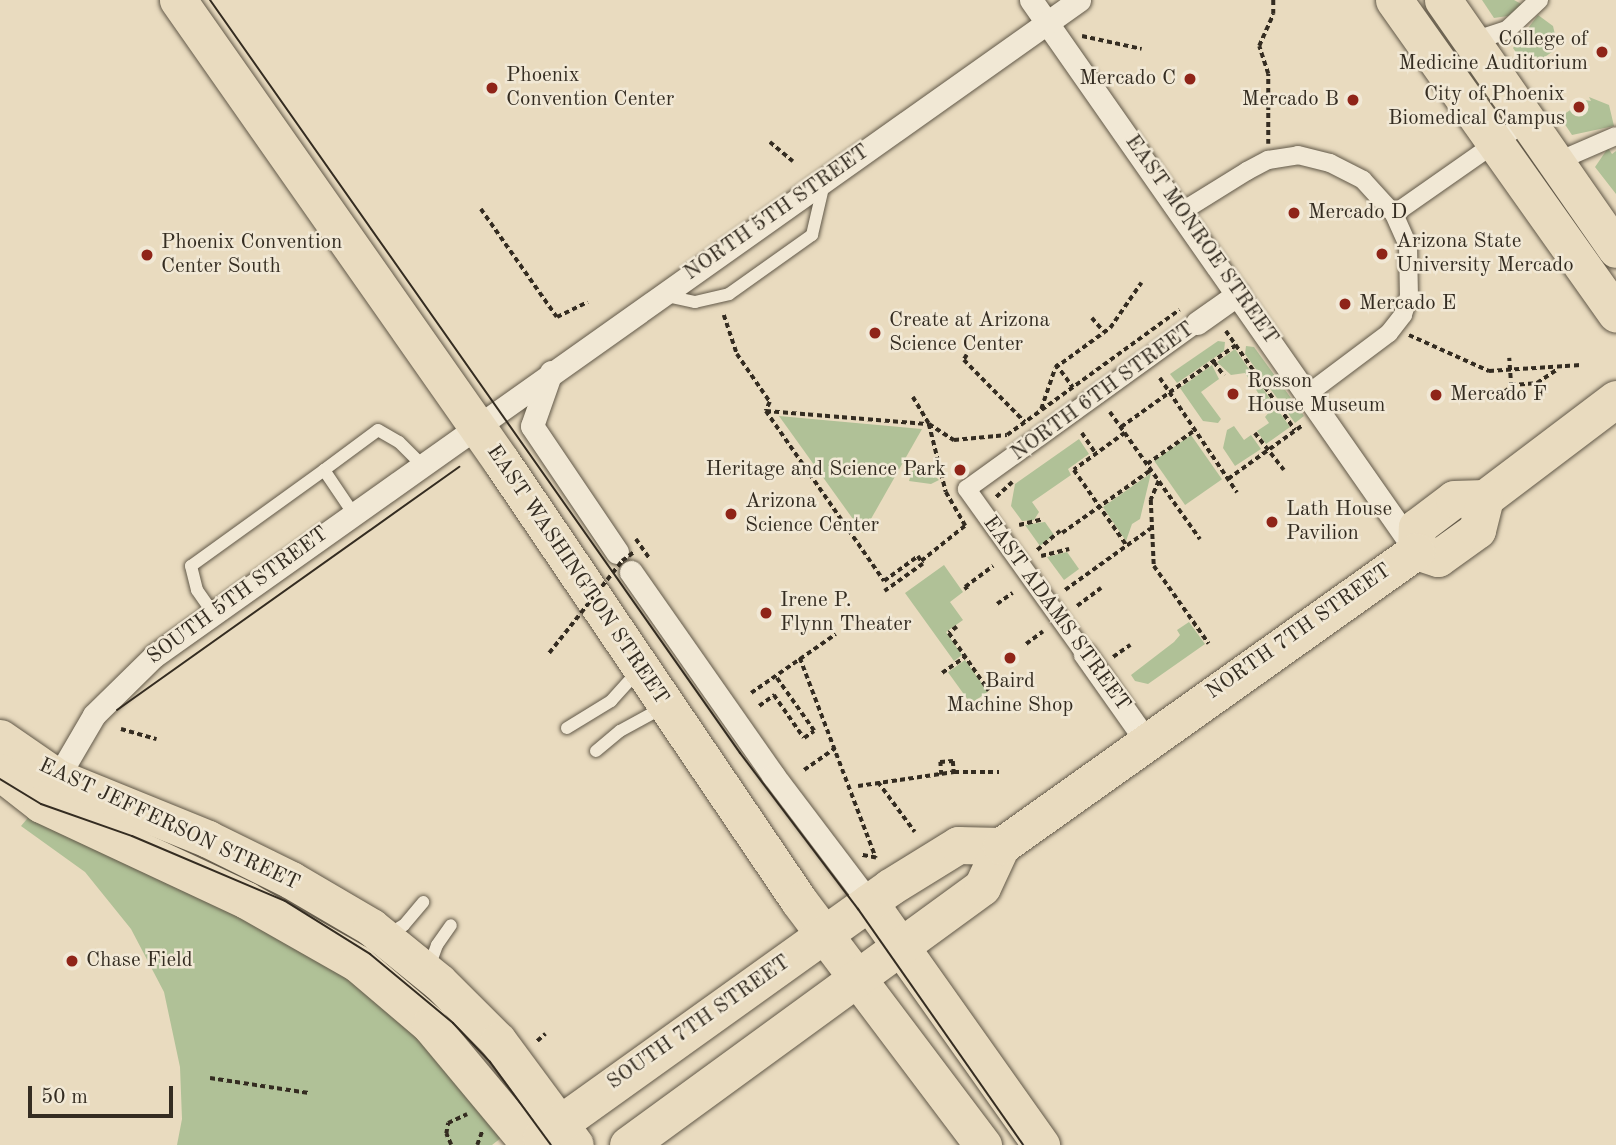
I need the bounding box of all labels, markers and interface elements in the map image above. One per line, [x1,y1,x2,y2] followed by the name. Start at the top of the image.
[1399,27,1588,77] place label: College of Medicine Auditorium
[1594,44,1610,60] marker: College of Medicine Auditorium
[506,63,674,113] place label: Phoenix Convention Center
[1079,66,1176,92] place label: Mercado C
[1182,71,1198,87] marker: Mercado C
[484,80,500,96] marker: Phoenix Convention Center
[1388,82,1565,132] place label: City of Phoenix Biomedical Campus
[1242,87,1339,113] place label: Mercado B
[1345,92,1361,108] marker: Mercado B
[1571,99,1587,115] marker: City of Phoenix Biomedical Campus
[1119,130,1283,350] street label: EAST MONROE STREET
[680,140,874,286] street label: NORTH 5TH STREET
[1308,200,1407,226] place label: Mercado D
[1286,205,1302,221] marker: Mercado D
[1396,229,1574,279] place label: Arizona State University Mercado
[161,230,342,280] place label: Phoenix Convention Center South
[1374,246,1390,262] marker: Arizona State University Mercado
[139,247,155,263] marker: Phoenix Convention Center South
[1359,291,1456,317] place label: Mercado E
[1337,296,1353,312] marker: Mercado E
[889,308,1050,358] place label: Create at Arizona Science Center
[1007,317,1199,467] street label: NORTH 6TH STREET
[867,325,883,341] marker: Create at Arizona Science Center
[1247,369,1385,419] place label: Rosson House Museum
[1450,382,1547,408] place label: Mercado F
[1225,386,1241,402] marker: Rosson House Museum
[1428,387,1444,403] marker: Mercado F
[481,440,673,710] street label: EAST WASHINGTON STREET
[706,457,946,483] place label: Heritage and Science Park
[952,462,968,478] marker: Heritage and Science Park
[745,489,879,539] place label: Arizona Science Center
[1286,497,1392,547] place label: Lath House Pavilion
[723,506,739,522] marker: Arizona Science Center
[977,512,1135,716] street label: EAST ADAMS STREET
[1264,514,1280,530] marker: Lath House Pavilion
[143,522,333,670] street label: SOUTH 5TH STREET
[1202,559,1396,705] street label: NORTH 7TH STREET
[780,588,912,638] place label: Irene P. Flynn Theater
[758,605,774,621] marker: Irene P. Flynn Theater
[1002,650,1018,666] marker: Baird Machine Shop
[947,669,1073,719] place label: Baird Machine Shop
[35,753,303,897] street label: EAST JEFFERSON STREET
[86,948,193,974] place label: Chase Field
[603,950,795,1096] street label: SOUTH 7TH STREET
[64,953,80,969] marker: Chase Field
[32,1072,177,1116] scale bar
[41,1087,88,1108] text: 50 m

